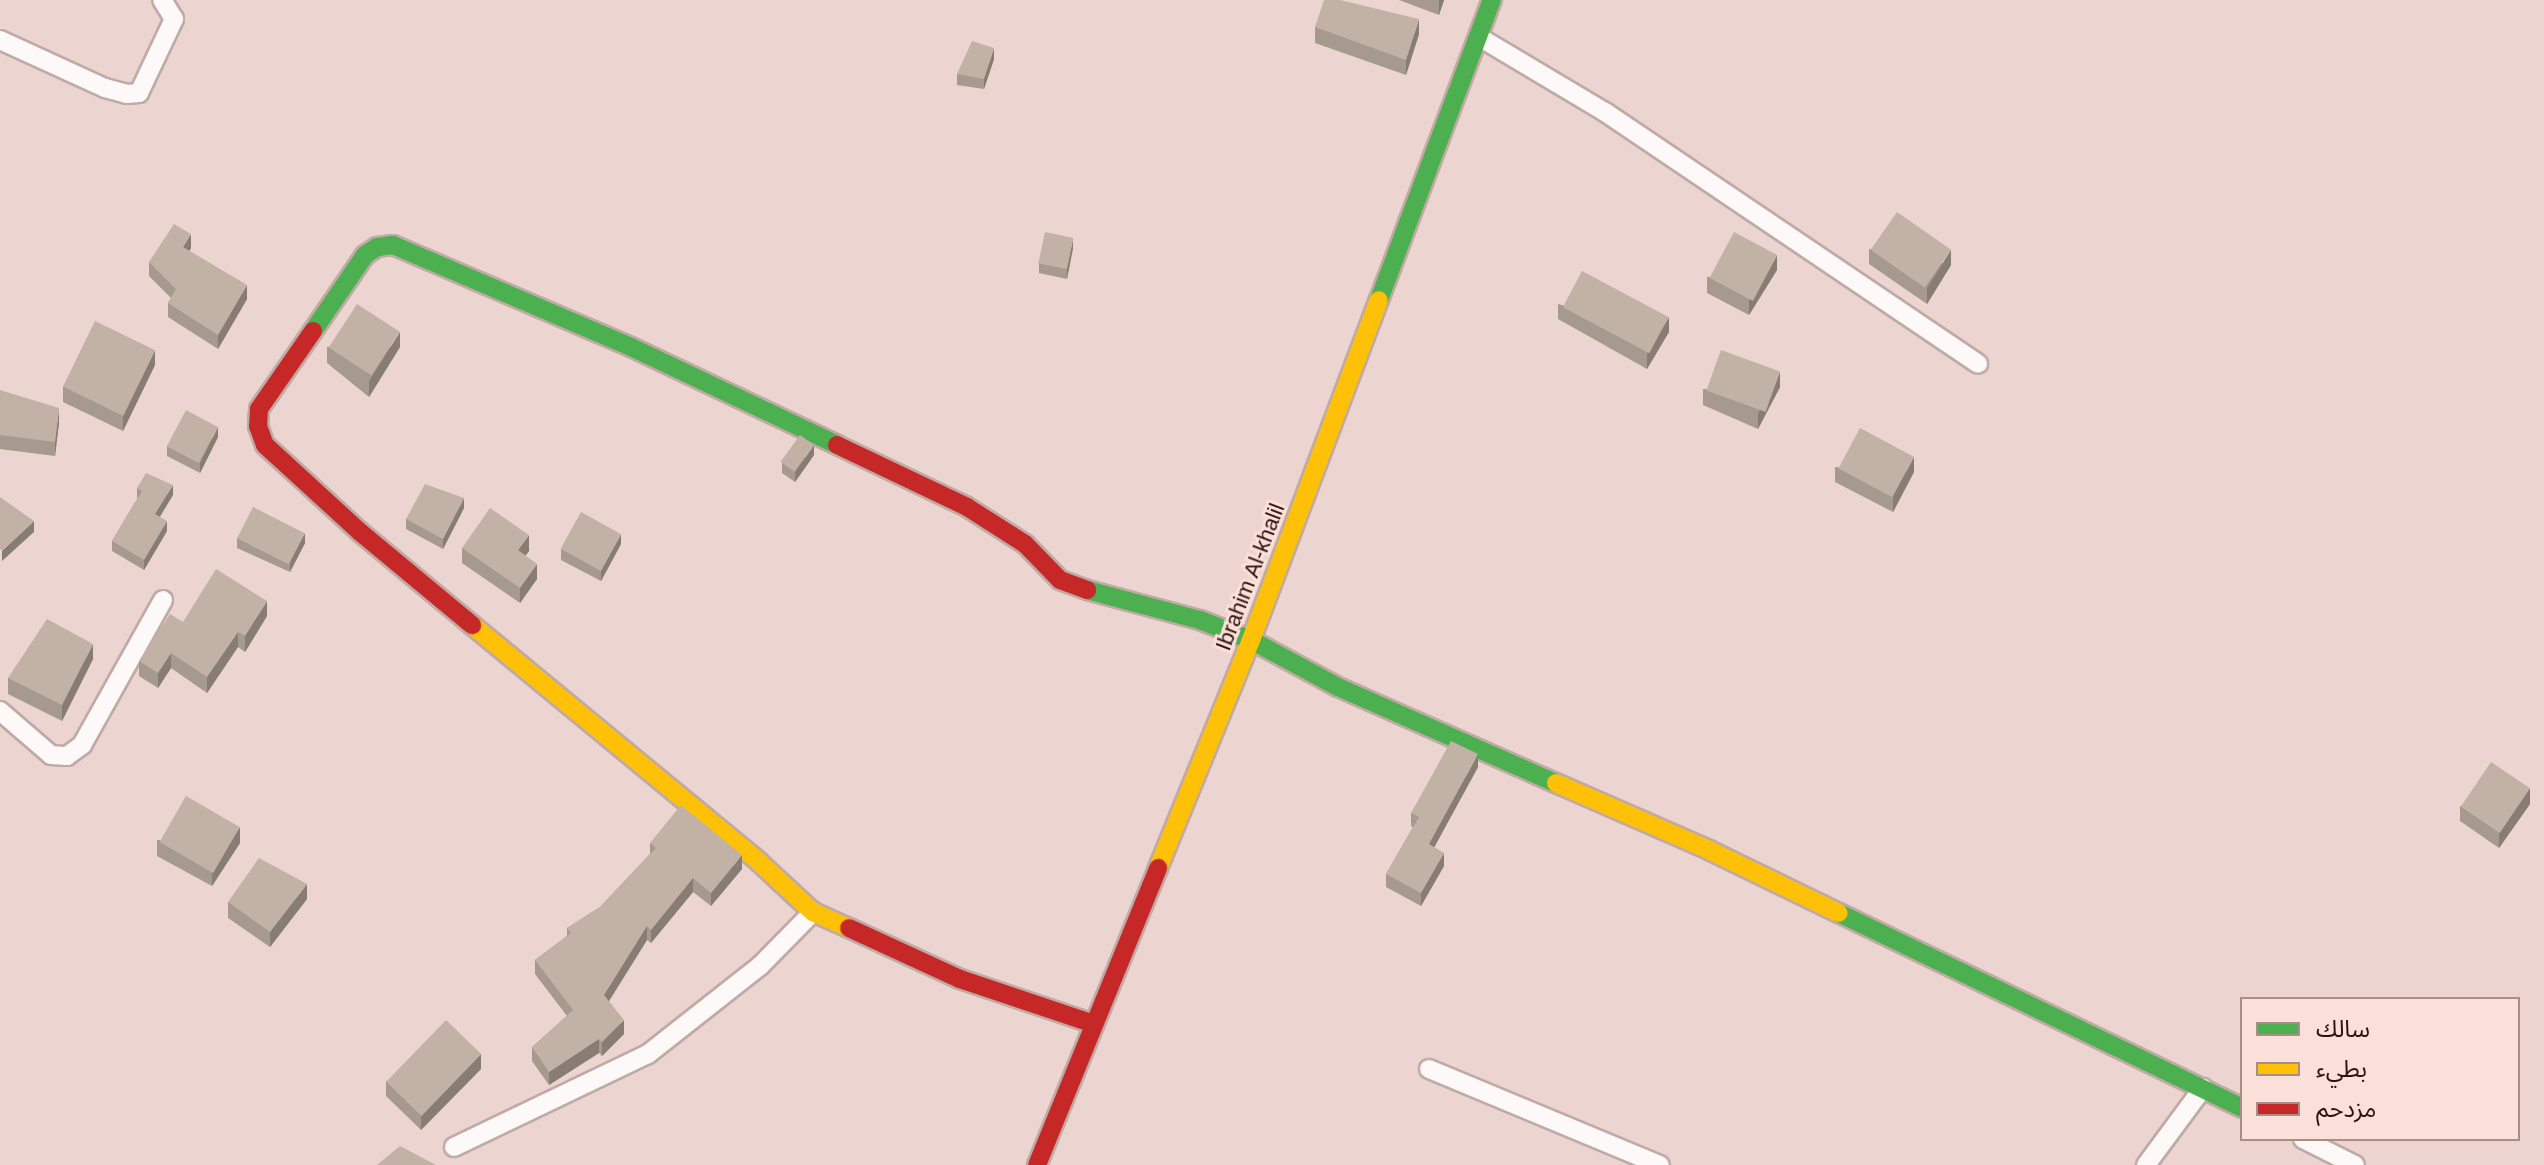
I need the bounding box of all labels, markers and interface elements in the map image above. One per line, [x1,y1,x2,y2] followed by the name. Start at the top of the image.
[1210,499,1290,655] street label: Ibrahim Al-khalil
[2240,997,2520,1141] legend
[2316,1015,2370,1042] text: سالك
[2316,1055,2367,1082] text: بطيء
[2316,1095,2376,1122] text: مزدحم

